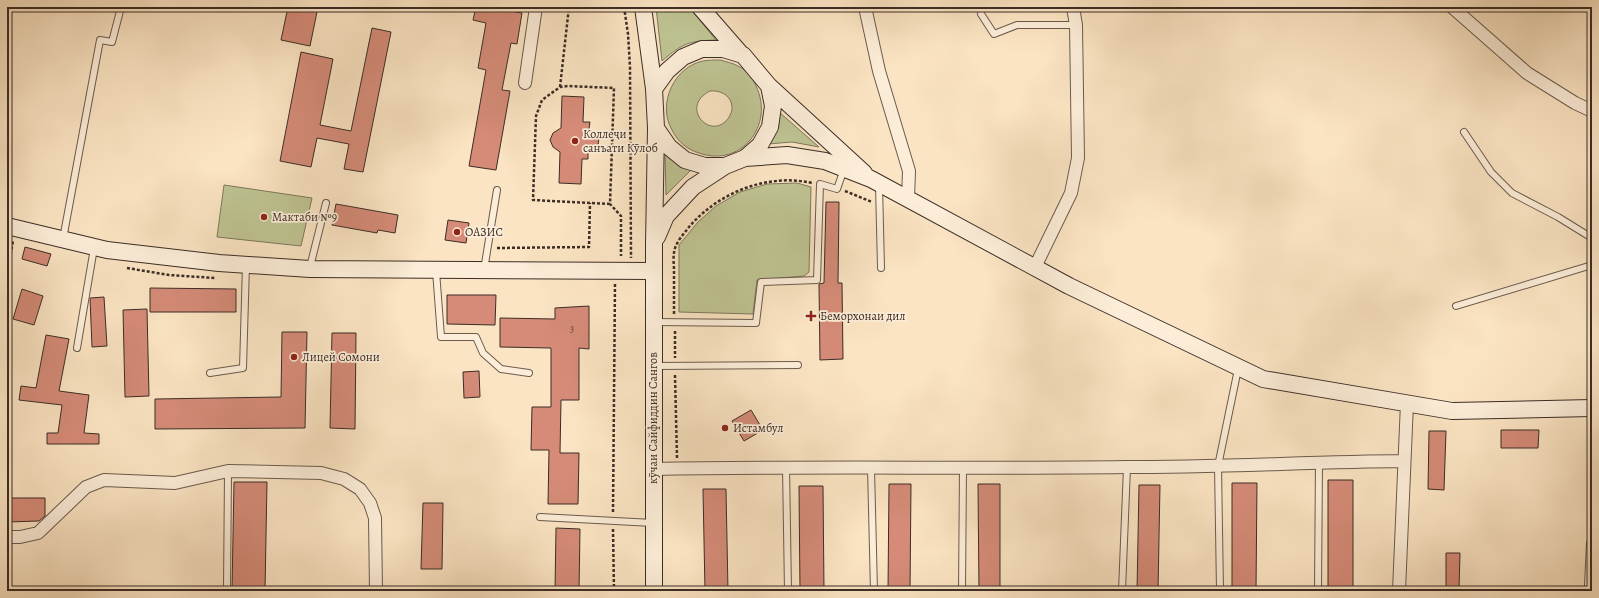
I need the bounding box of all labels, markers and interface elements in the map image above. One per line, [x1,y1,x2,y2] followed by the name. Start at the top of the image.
[583,126,658,156] place label: Коллеҷи санъати Кӯлоб
[570,136,580,146] marker: Коллеҷи санъати Кӯлоб
[272,209,337,225] place label: Мактаби №9
[259,212,269,222] marker: Мактаби №9
[465,224,503,240] place label: ОАЗИС
[452,227,462,237] marker: ОАЗИС
[820,308,905,324] place label: Беморхонаи дил
[805,310,817,322] marker: Беморхонаи дил
[570,322,574,335] house number: 3
[302,349,380,365] place label: Лицей Сомони
[289,352,299,362] marker: Лицей Сомони
[645,352,661,484] street label: кӯчаи Сайфиддин Сангов
[733,420,783,436] place label: Истамбул
[720,423,730,433] marker: Истамбул

